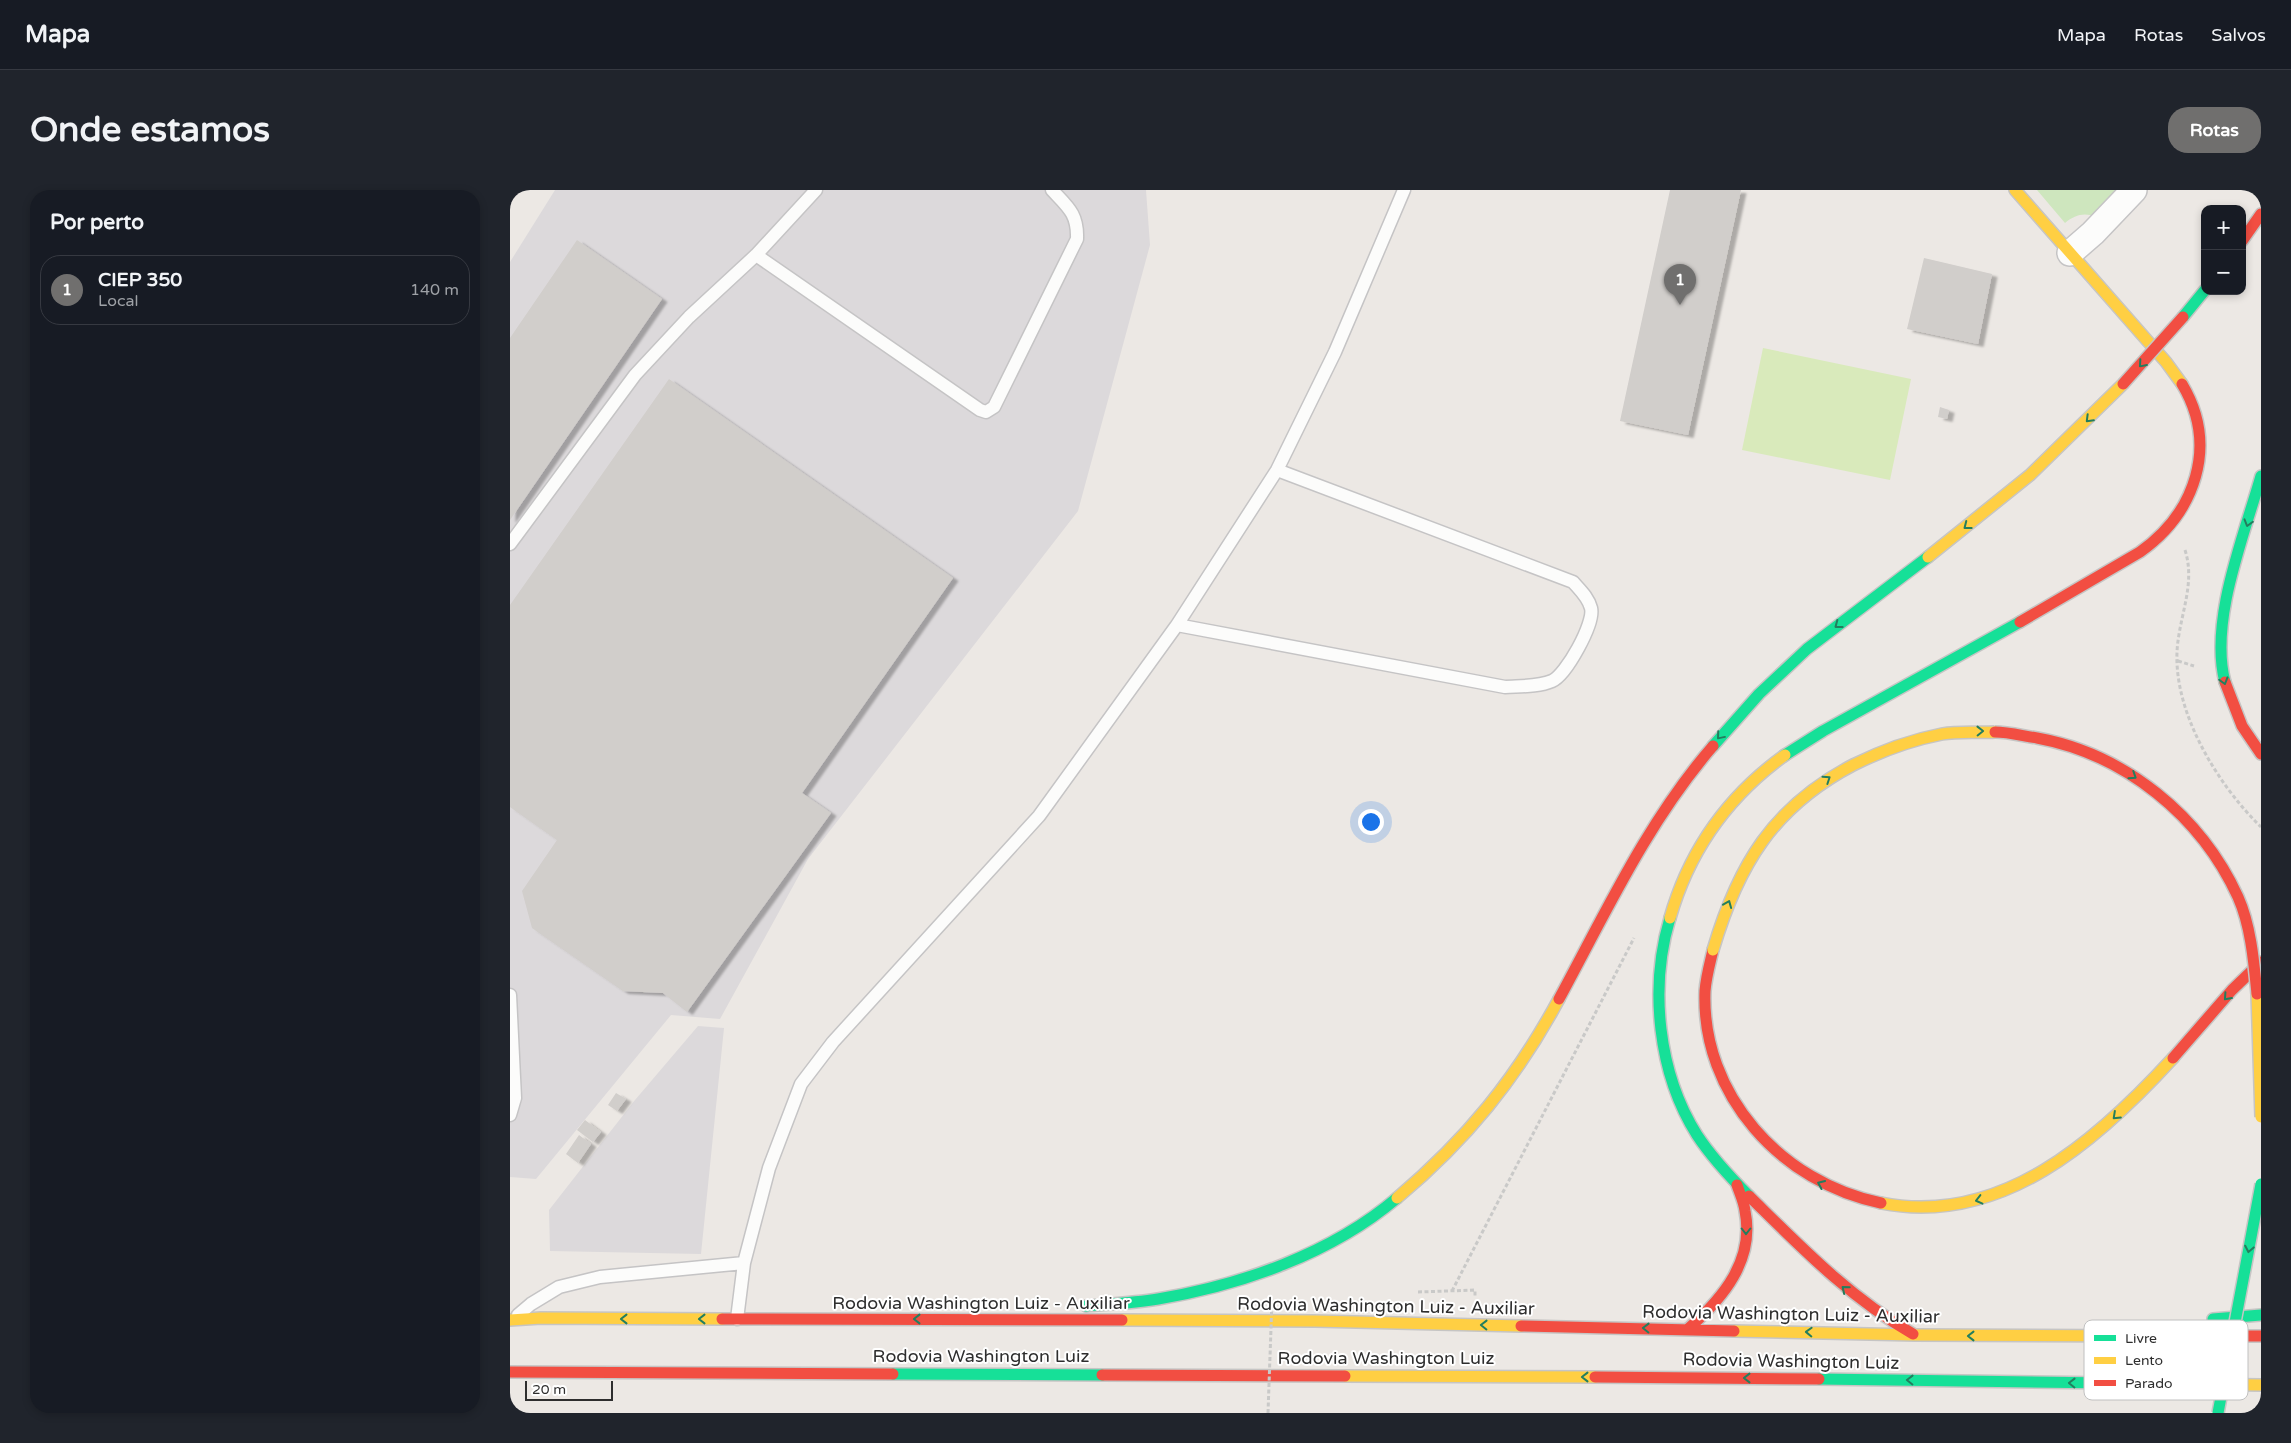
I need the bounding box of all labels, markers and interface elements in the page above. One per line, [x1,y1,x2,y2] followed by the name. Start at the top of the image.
[25,20,90,49] text: Mapa
[2057,24,2106,46] text: Mapa
[2134,24,2183,46] text: Rotas
[2211,24,2266,46] text: Salvos
[2168,107,2261,153] button: Rotas
[30,109,270,151] text: Onde estamos
[2201,205,2246,295] map controls
[2201,205,2246,250] button: +
[50,210,144,235] text: Por perto
[2201,250,2246,295] button: −
[1664,264,1696,305] pin: 1
[98,269,182,291] text: CIEP 350
[62,280,72,300] text: 1
[410,280,459,300] text: 140 m
[98,291,138,311] text: Local
[2138,358,2147,367] one-way arrow
[2086,413,2095,422] one-way arrow
[2243,518,2253,526] one-way arrow
[1964,521,1973,529] one-way arrow
[1835,619,1844,627] one-way arrow
[2219,676,2229,685] one-way arrow
[1976,726,1984,736] one-way arrow
[1717,731,1726,740] one-way arrow
[2127,770,2137,779] one-way arrow
[1821,776,1831,785] one-way arrow
[1358,809,1384,835] your location
[1721,900,1732,909] one-way arrow
[2224,991,2233,1000] one-way arrow
[2113,1110,2122,1119] one-way arrow
[1817,1179,1826,1190] one-way arrow
[1975,1194,1984,1205] one-way arrow
[1741,1228,1751,1235] one-way arrow
[2244,1244,2254,1253] one-way arrow
[1842,1286,1851,1294] one-way arrow
[832,1292,1130,1314] street label: Rodovia Washington Luiz - Auxiliar
[1237,1292,1535,1320] street label: Rodovia Washington Luiz - Auxiliar
[1642,1300,1940,1328] street label: Rodovia Washington Luiz - Auxiliar
[620,1314,628,1324] one-way arrow
[698,1314,706,1324] one-way arrow
[913,1314,920,1324] one-way arrow
[1480,1320,1488,1330] one-way arrow
[2084,1320,2248,1400] legend
[1642,1323,1650,1333] one-way arrow
[1805,1327,1812,1337] one-way arrow
[2125,1330,2157,1347] text: Livre
[1967,1331,1975,1341] one-way arrow
[873,1345,1089,1367] street label: Rodovia Washington Luiz
[1278,1347,1494,1369] street label: Rodovia Washington Luiz
[1682,1348,1900,1374] street label: Rodovia Washington Luiz
[2125,1352,2163,1369] text: Lento
[1581,1372,1588,1382] one-way arrow
[1743,1373,1751,1383] one-way arrow
[1906,1375,1914,1385] one-way arrow
[2125,1375,2173,1392] text: Parado
[2068,1377,2076,1388] one-way arrow
[525,1378,612,1401] scale bar
[532,1381,566,1398] text: 20 m

